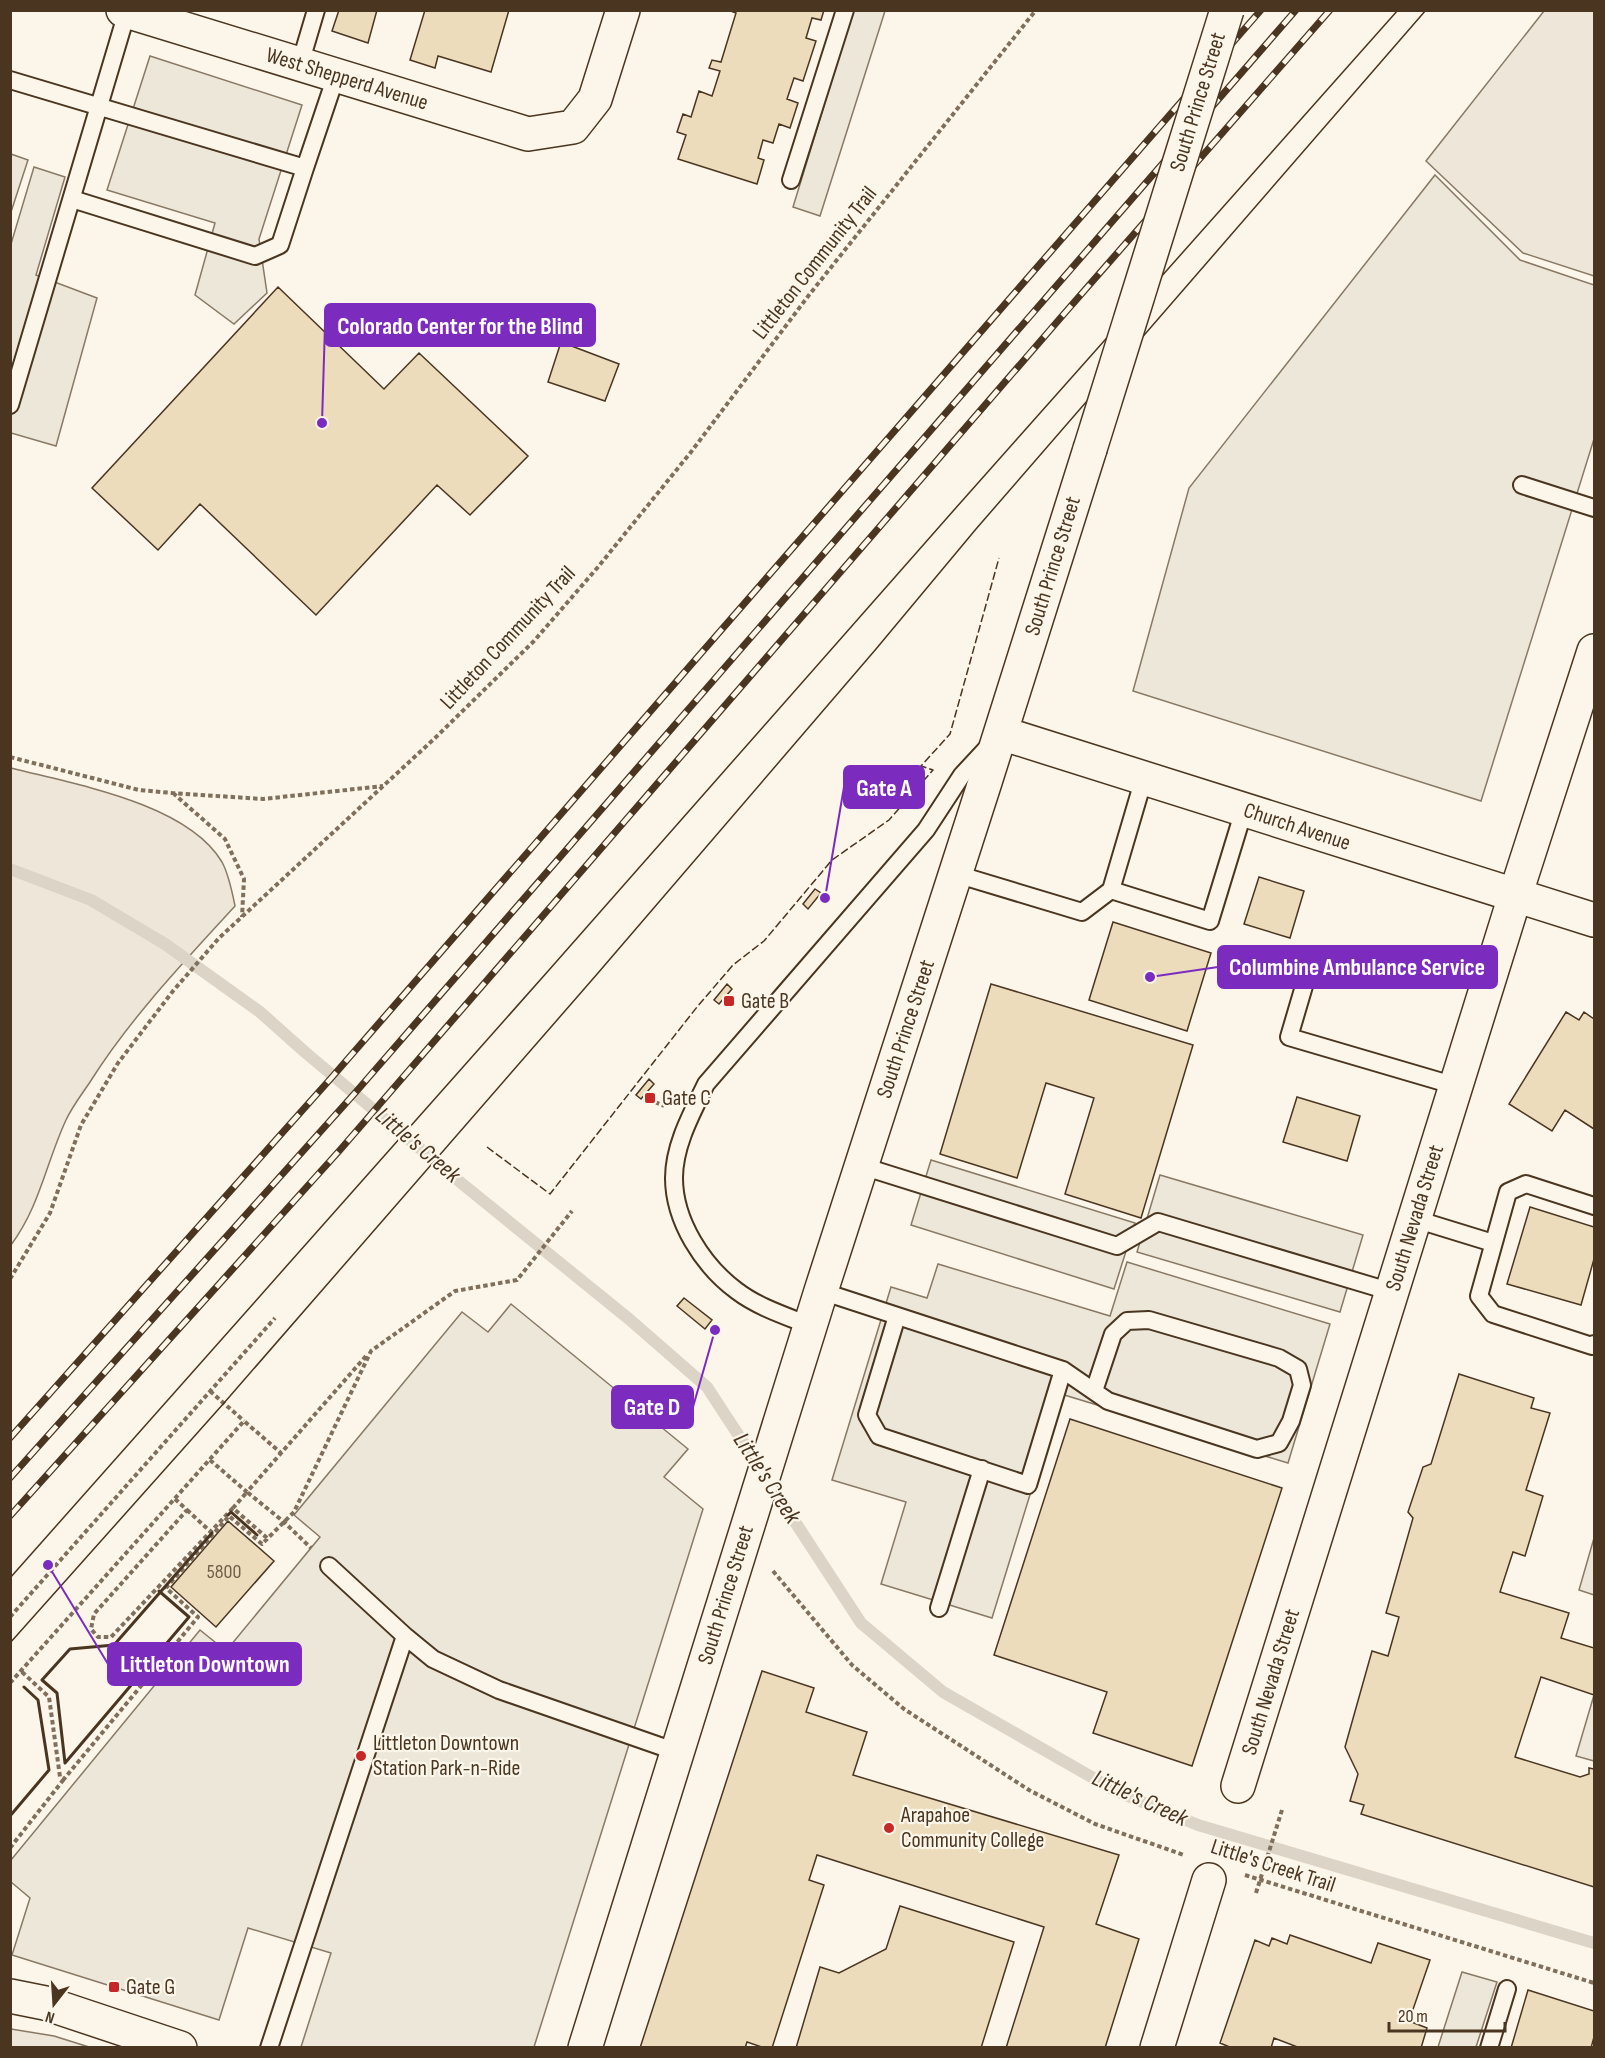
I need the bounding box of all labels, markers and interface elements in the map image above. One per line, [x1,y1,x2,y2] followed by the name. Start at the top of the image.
[1164,29,1232,175] street label: South Prince Street
[263,42,431,116] street label: West Shepperd Avenue
[747,181,883,345] street label: Littleton Community Trail
[325,304,595,346] callout: Colorado Center for the Blind
[337,312,583,341] text: Colorado Center for the Blind
[1019,493,1087,639] street label: South Prince Street
[435,561,581,715] street label: Littleton Community Trail
[844,766,924,808] callout: Gate A
[856,774,912,803] text: Gate A
[1240,797,1354,857] street label: Church Avenue
[1218,946,1497,988] callout: Columbine Ambulance Service
[1229,953,1485,982] text: Columbine Ambulance Service
[871,956,941,1102] street label: South Prince Street
[741,988,789,1015] place label: Gate B
[722,994,736,1008] marker: Gate B
[662,1085,711,1112] place label: Gate C
[643,1091,657,1105] marker: Gate C
[369,1101,467,1190] water label: Little's Creek
[1380,1141,1450,1294] street label: South Nevada Street
[612,1386,693,1428] callout: Gate D
[624,1393,680,1422] text: Gate D
[727,1427,808,1530] water label: Little's Creek
[692,1522,760,1668] street label: South Prince Street
[207,1560,241,1584] house number: 5800
[1236,1605,1306,1758] street label: South Nevada Street
[108,1643,301,1685] callout: Littleton Downtown
[120,1650,290,1679] text: Littleton Downtown
[373,1730,520,1782] place label: Littleton Downtown Station Park-n-Ride
[354,1749,368,1763] marker: Littleton Downtown Station Park-n-Ride
[1087,1763,1193,1833] water label: Little's Creek
[900,1802,1044,1854] place label: Arapahoe Community College
[882,1821,896,1835] marker: Arapahoe Community College
[1207,1833,1339,1899] street label: Little's Creek Trail
[24,1974,84,2034] north arrow
[126,1974,175,2001] place label: Gate G
[107,1980,121,1994] marker: Gate G
[1389,1995,1504,2033] scale bar
[1398,2006,1428,2027] text: 20 m
[43,2007,57,2027] text: N

